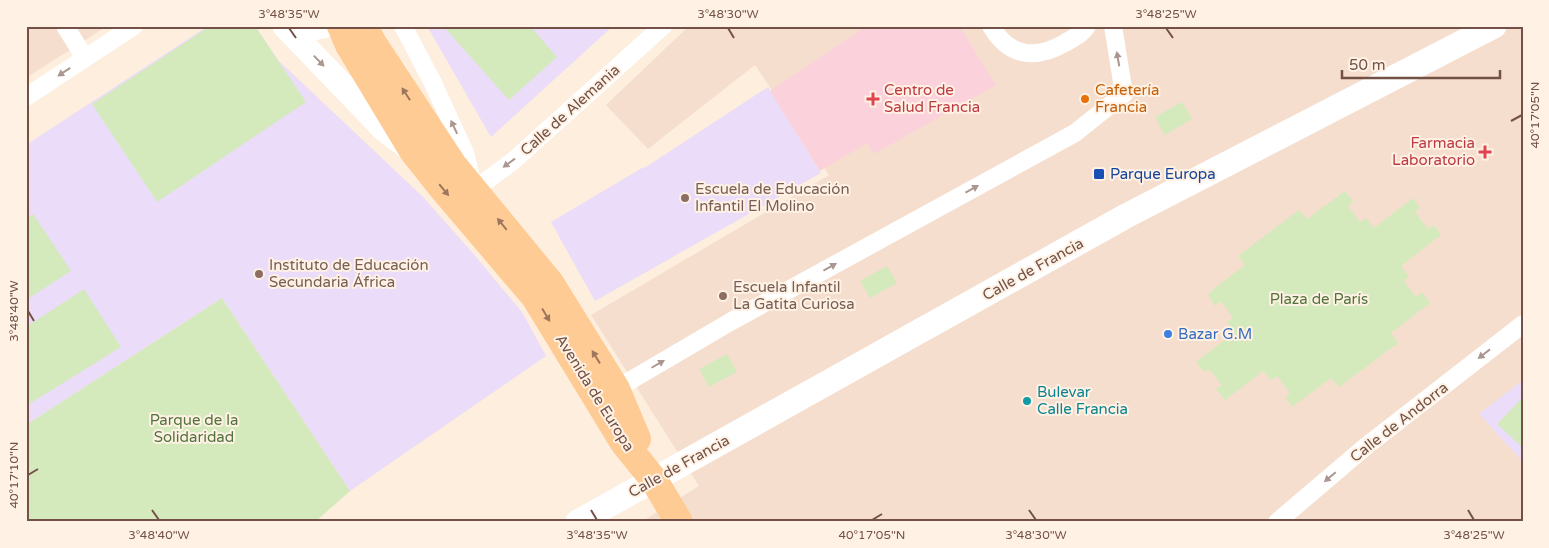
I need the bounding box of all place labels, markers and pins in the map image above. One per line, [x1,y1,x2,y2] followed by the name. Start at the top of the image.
[884,81,980,116] place label: Centro de Salud Francia
[1095,81,1159,116] place label: Cafetería Francia
[866,92,880,106] marker: Centro de Salud Francia
[1079,93,1091,105] marker: Cafetería Francia
[1392,134,1475,169] place label: Farmacia Laboratorio
[1479,146,1491,158] marker: Farmacia Laboratorio
[1110,165,1216,183] place label: Parque Europa
[1092,167,1106,181] marker: Parque Europa
[695,180,850,215] place label: Escuela de Educación Infantil El Molino
[679,192,691,204] marker: Escuela de Educación Infantil El Molino
[269,256,429,291] place label: Instituto de Educación Secundaria África
[253,268,265,280] marker: Instituto de Educación Secundaria África
[733,278,855,313] place label: Escuela Infantil La Gatita Curiosa
[717,290,729,302] marker: Escuela Infantil La Gatita Curiosa
[1178,325,1252,343] place label: Bazar G.M
[1162,328,1174,340] marker: Bazar G.M
[1037,383,1128,418] place label: Bulevar Calle Francia
[1021,395,1033,407] marker: Bulevar Calle Francia

